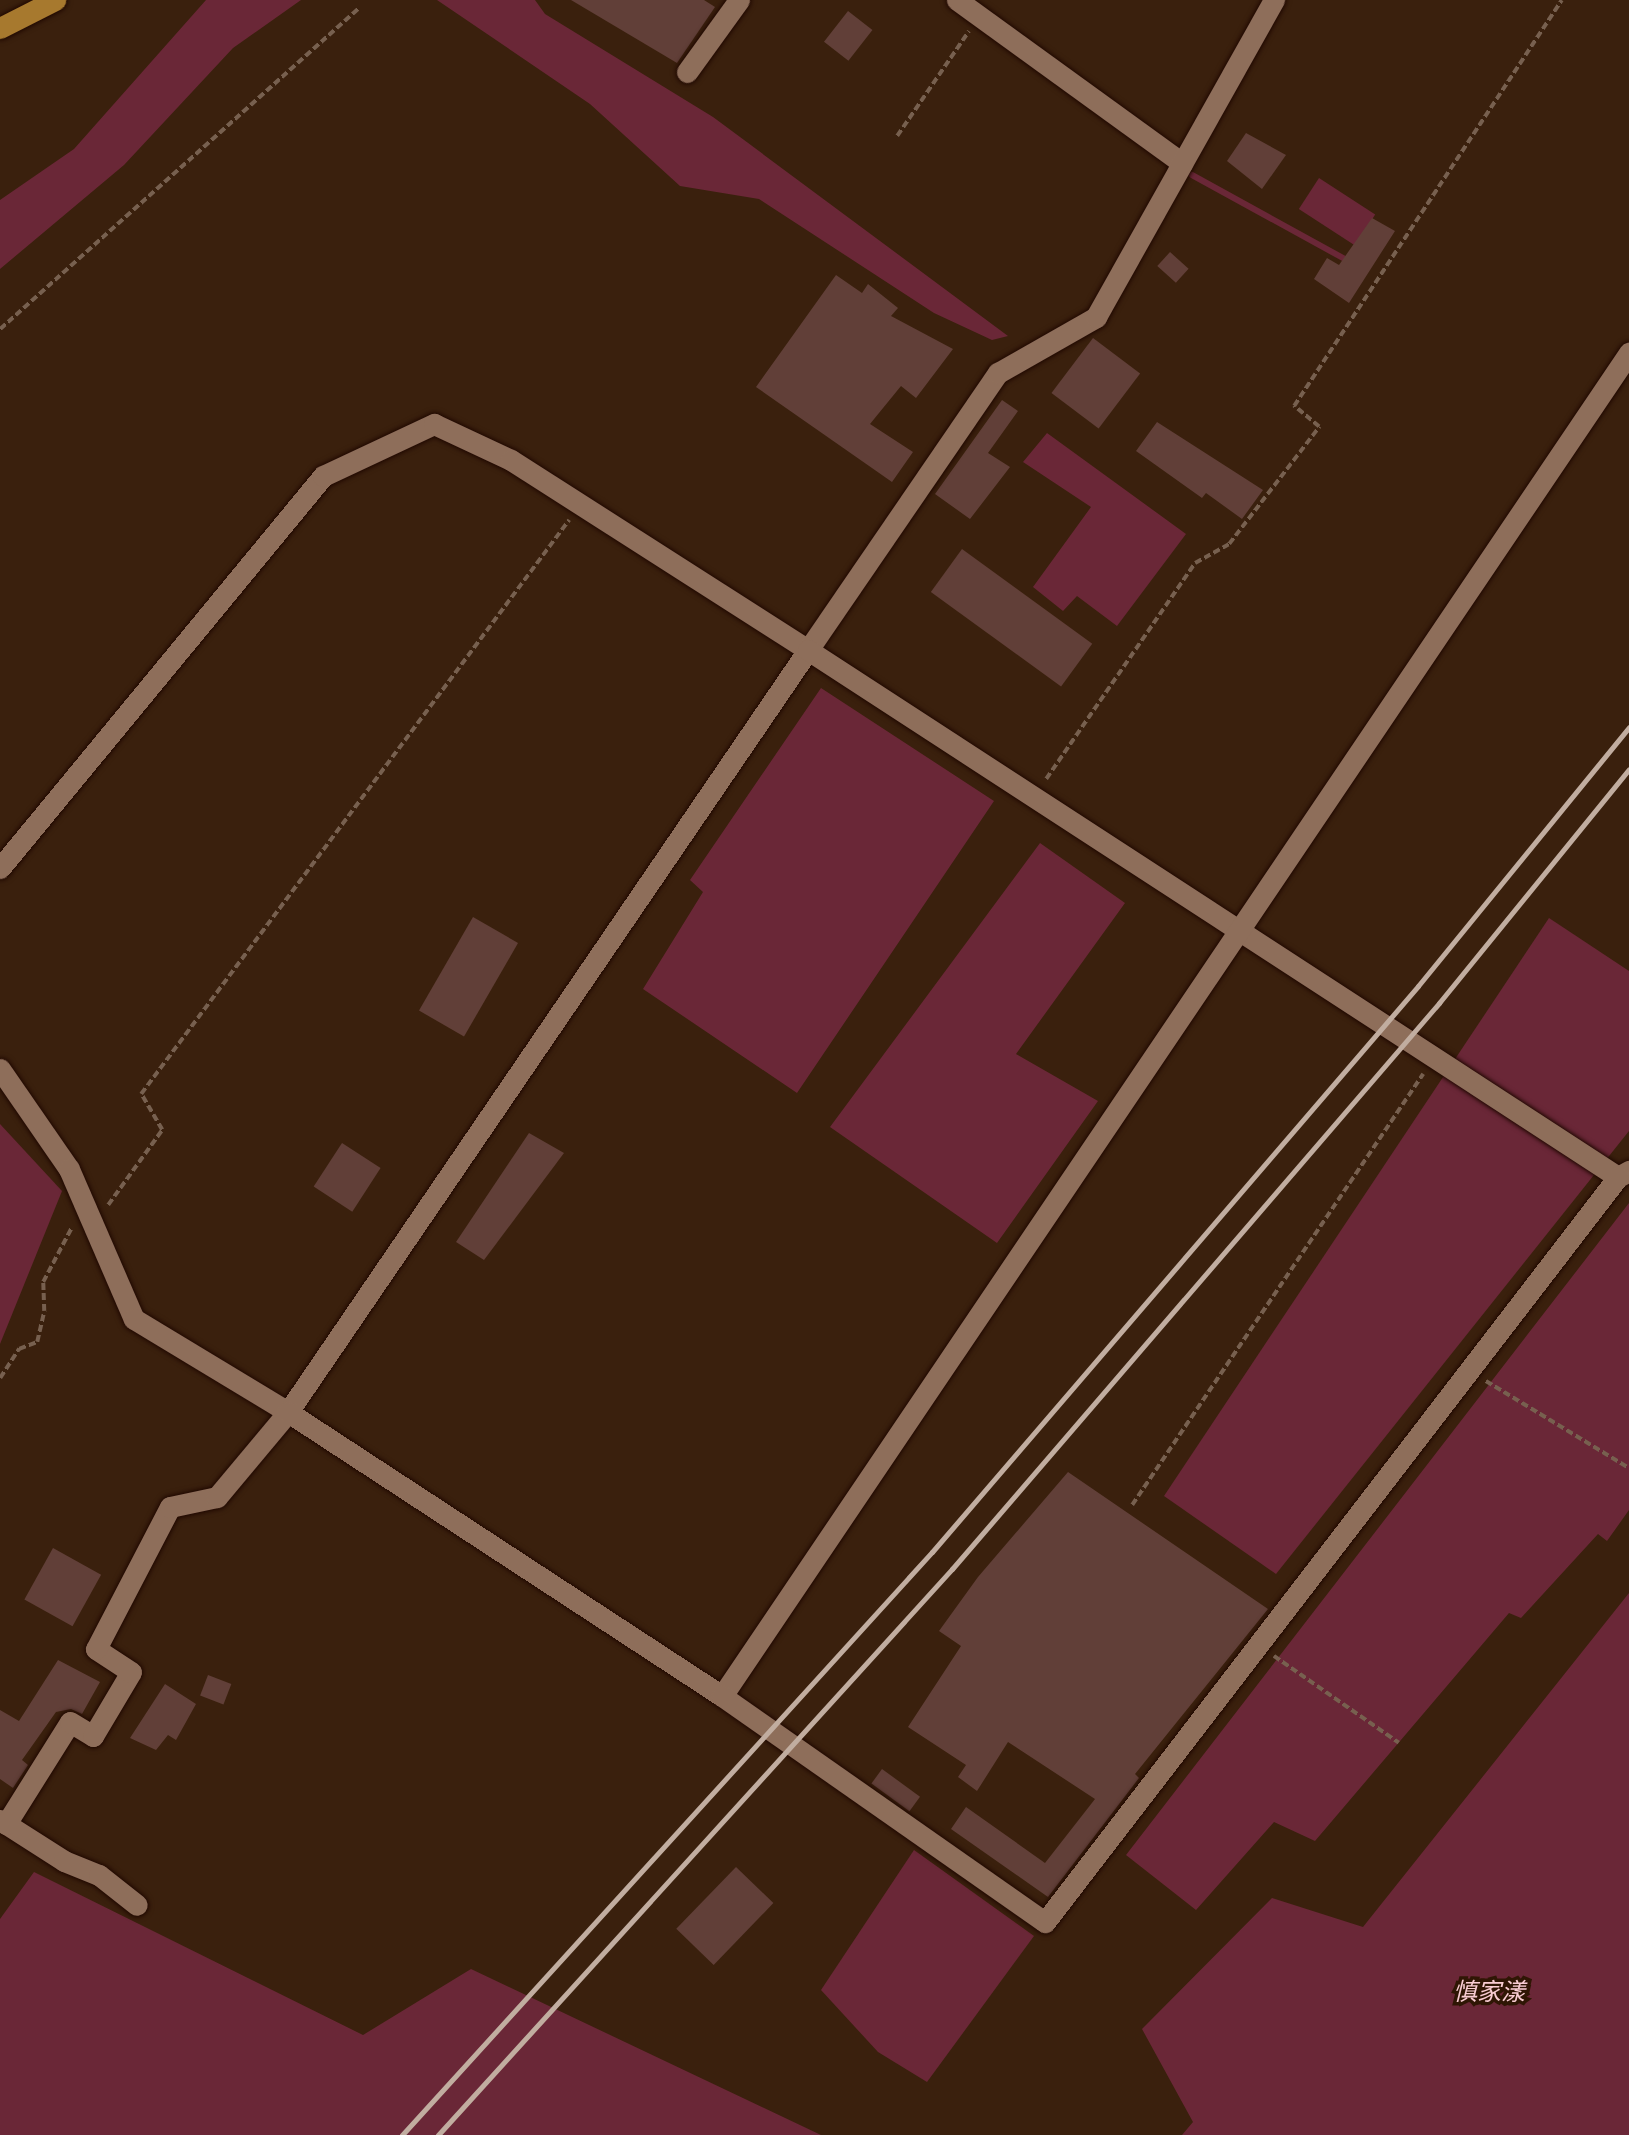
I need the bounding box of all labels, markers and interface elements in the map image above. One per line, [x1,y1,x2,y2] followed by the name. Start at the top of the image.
[1453,1979,1525,2007] water label: 慎家漾

